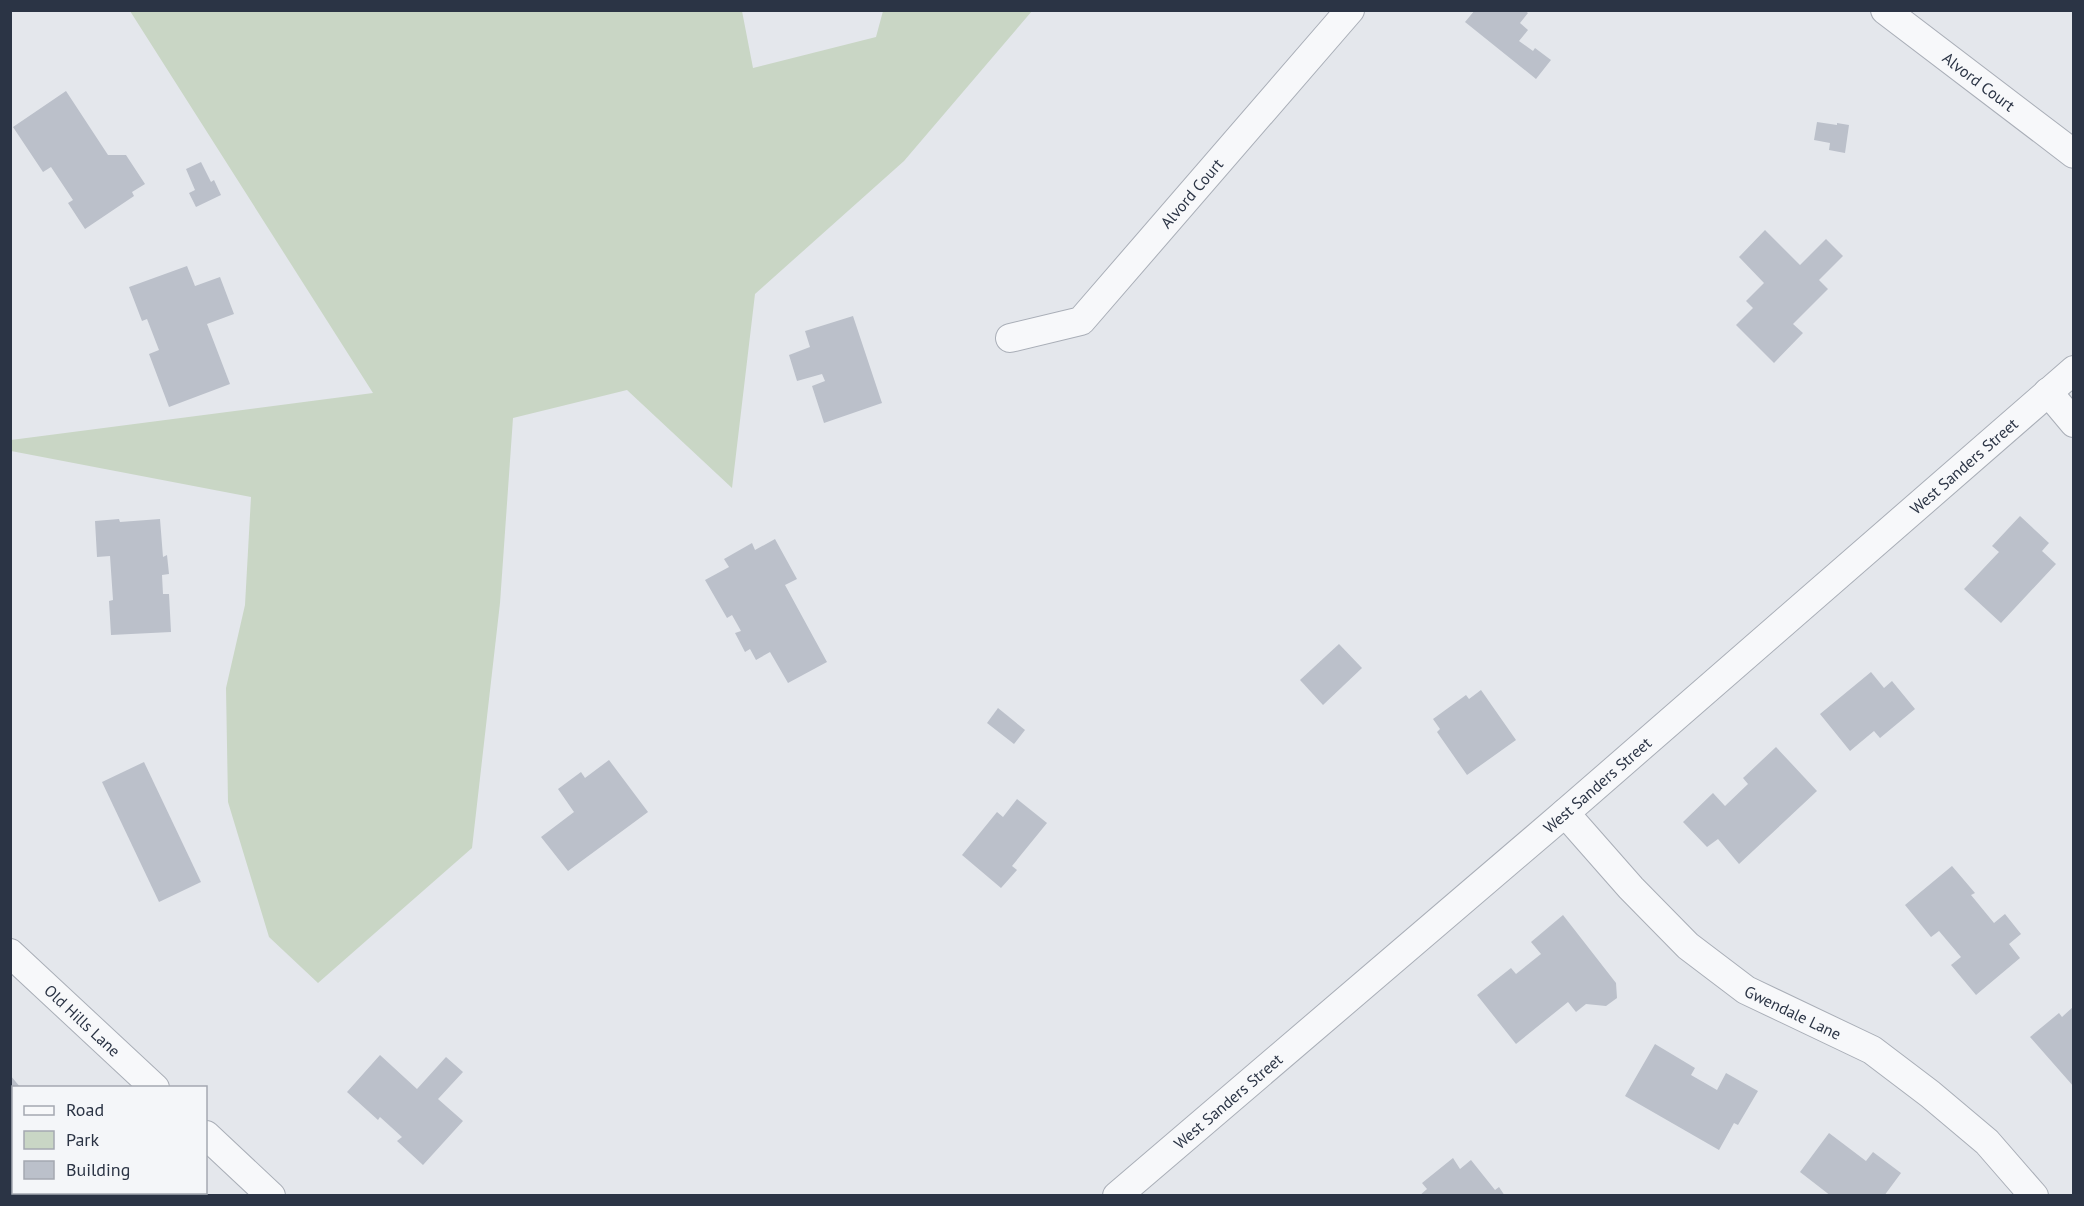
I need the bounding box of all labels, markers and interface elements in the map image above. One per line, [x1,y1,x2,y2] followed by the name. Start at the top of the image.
[1939,48,2019,116] street label: Alvord Court
[1156,154,1228,232] street label: Alvord Court
[1906,413,2022,518] street label: West Sanders Street
[1539,732,1656,837] street label: West Sanders Street
[40,980,125,1061] street label: Old Hills Lane
[1741,981,1845,1044] street label: Gwendale Lane
[1170,1049,1287,1153] street label: West Sanders Street
[12,1086,207,1194] legend
[66,1098,104,1121] text: Road
[66,1128,99,1151] text: Park
[66,1158,130,1181] text: Building

